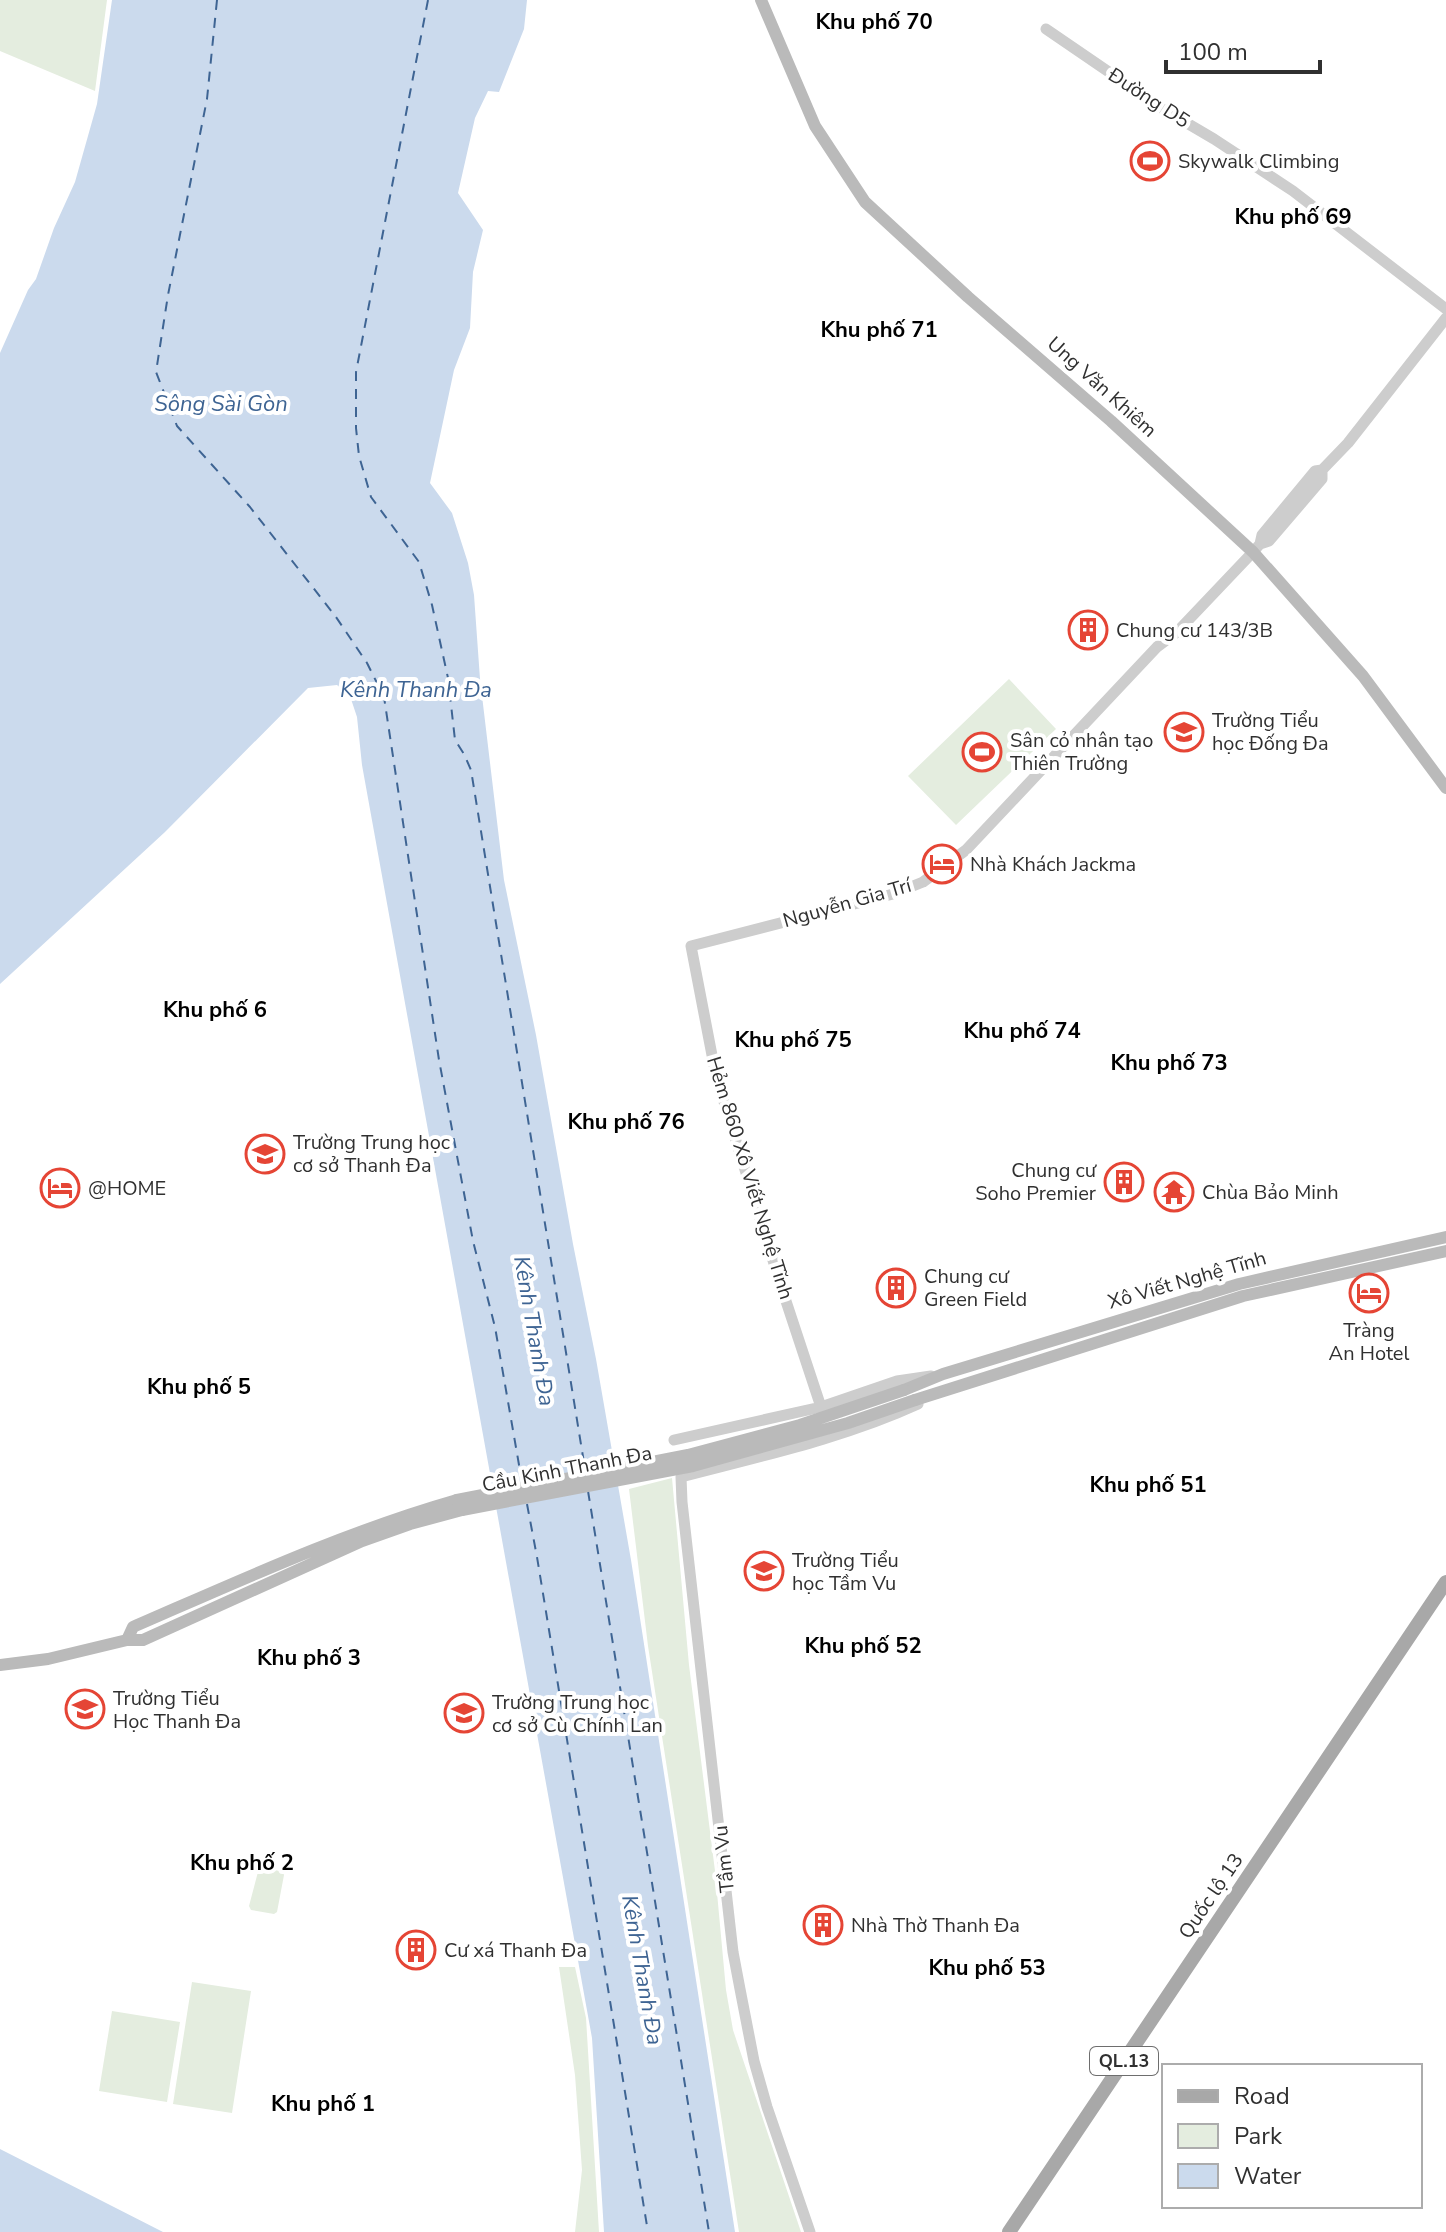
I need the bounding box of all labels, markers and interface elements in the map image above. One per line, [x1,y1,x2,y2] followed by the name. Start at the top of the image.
[815,7,933,37] district label: Khu phố 70
[1166,24,1320,74] scale bar
[1178,36,1248,68] text: 100 m
[1102,61,1195,134] street label: Đường D5
[1129,140,1171,182] sports icon: Skywalk Climbing
[1178,148,1339,175] place label: Skywalk Climbing
[1234,202,1352,232] district label: Khu phố 69
[820,315,938,345] district label: Khu phố 71
[1041,331,1163,443] street label: Ung Văn Khiêm
[154,389,288,419] water label: Sông Sài Gòn
[1067,609,1109,651] building icon: Chung cư 143/3B
[1116,617,1273,644] place label: Chung cư 143/3B
[340,675,492,705] water label: Kênh Thanh Đa
[1212,707,1329,757] place label: Trường Tiểu học Đống Đa
[1163,711,1205,753] school or university icon: Trường Tiểu học Đống Đa
[1010,727,1153,777] place label: Sân cỏ nhân tạo Thiên Trường
[961,731,1003,773] sports icon: Sân cỏ nhân tạo Thiên Trường
[921,843,963,885] hotel icon: Nhà Khách Jackma
[970,851,1136,878] place label: Nhà Khách Jackma
[780,871,916,934] street label: Nguyễn Gia Trí
[163,995,267,1025] district label: Khu phố 6
[963,1016,1081,1046] district label: Khu phố 74
[734,1025,852,1055] district label: Khu phố 75
[1110,1048,1228,1078] district label: Khu phố 73
[700,1053,800,1303] street label: Hẻm 860 Xô Viết Nghệ Tĩnh
[567,1107,685,1137] district label: Khu phố 76
[293,1129,450,1179] place label: Trường Trung học cơ sở Thanh Đa
[244,1133,286,1175] school or university icon: Trường Trung học cơ sở Thanh Đa
[975,1157,1098,1207] place label: Chung cư Soho Premier
[1103,1161,1145,1203] building icon: Chung cư Soho Premier
[39,1167,81,1209] hotel icon: @HOME
[1153,1171,1195,1213] temple icon: Chùa Bảo Minh
[88,1175,166,1202] place label: @HOME
[1202,1179,1339,1206] place label: Chùa Bảo Minh
[1105,1245,1269,1315] street label: Xô Viết Nghệ Tĩnh
[506,1254,562,1408] water label: Kênh Thanh Đa
[924,1263,1027,1313] place label: Chung cư Green Field
[875,1267,917,1309] building icon: Chung cư Green Field
[1348,1272,1390,1314] hotel icon: Tràng An Hotel
[1329,1317,1409,1367] place label: Tràng An Hotel
[147,1372,251,1402] district label: Khu phố 5
[480,1439,654,1499] street label: Cầu Kinh Thanh Đa
[1089,1470,1207,1500] district label: Khu phố 51
[792,1547,899,1597] place label: Trường Tiểu học Tầm Vu
[743,1550,785,1592] school or university icon: Trường Tiểu học Tầm Vu
[804,1631,922,1661] district label: Khu phố 52
[257,1643,361,1673] district label: Khu phố 3
[113,1685,241,1735] place label: Trường Tiểu Học Thanh Đa
[64,1688,106,1730] school or university icon: Trường Tiểu Học Thanh Đa
[492,1689,663,1739] place label: Trường Trung học cơ sở Cù Chính Lan
[443,1692,485,1734] school or university icon: Trường Trung học cơ sở Cù Chính Lan
[707,1824,741,1894] street label: Tầm Vu
[190,1848,294,1878] district label: Khu phố 2
[1172,1848,1250,1944] street label: Quốc lộ 13
[614,1893,670,2047] water label: Kênh Thanh Đa
[802,1904,844,1946] building icon: Nhà Thờ Thanh Đa
[851,1912,1020,1939] place label: Nhà Thờ Thanh Đa
[395,1929,437,1971] building icon: Cư xá Thanh Đa
[444,1937,587,1964] place label: Cư xá Thanh Đa
[928,1953,1046,1983] district label: Khu phố 53
[1090,2047,1158,2075] road number: QL.13
[1162,2064,1422,2208] legend
[1234,2080,1290,2112] text: Road
[271,2089,375,2119] district label: Khu phố 1
[1234,2120,1283,2152] text: Park
[1234,2160,1302,2192] text: Water

